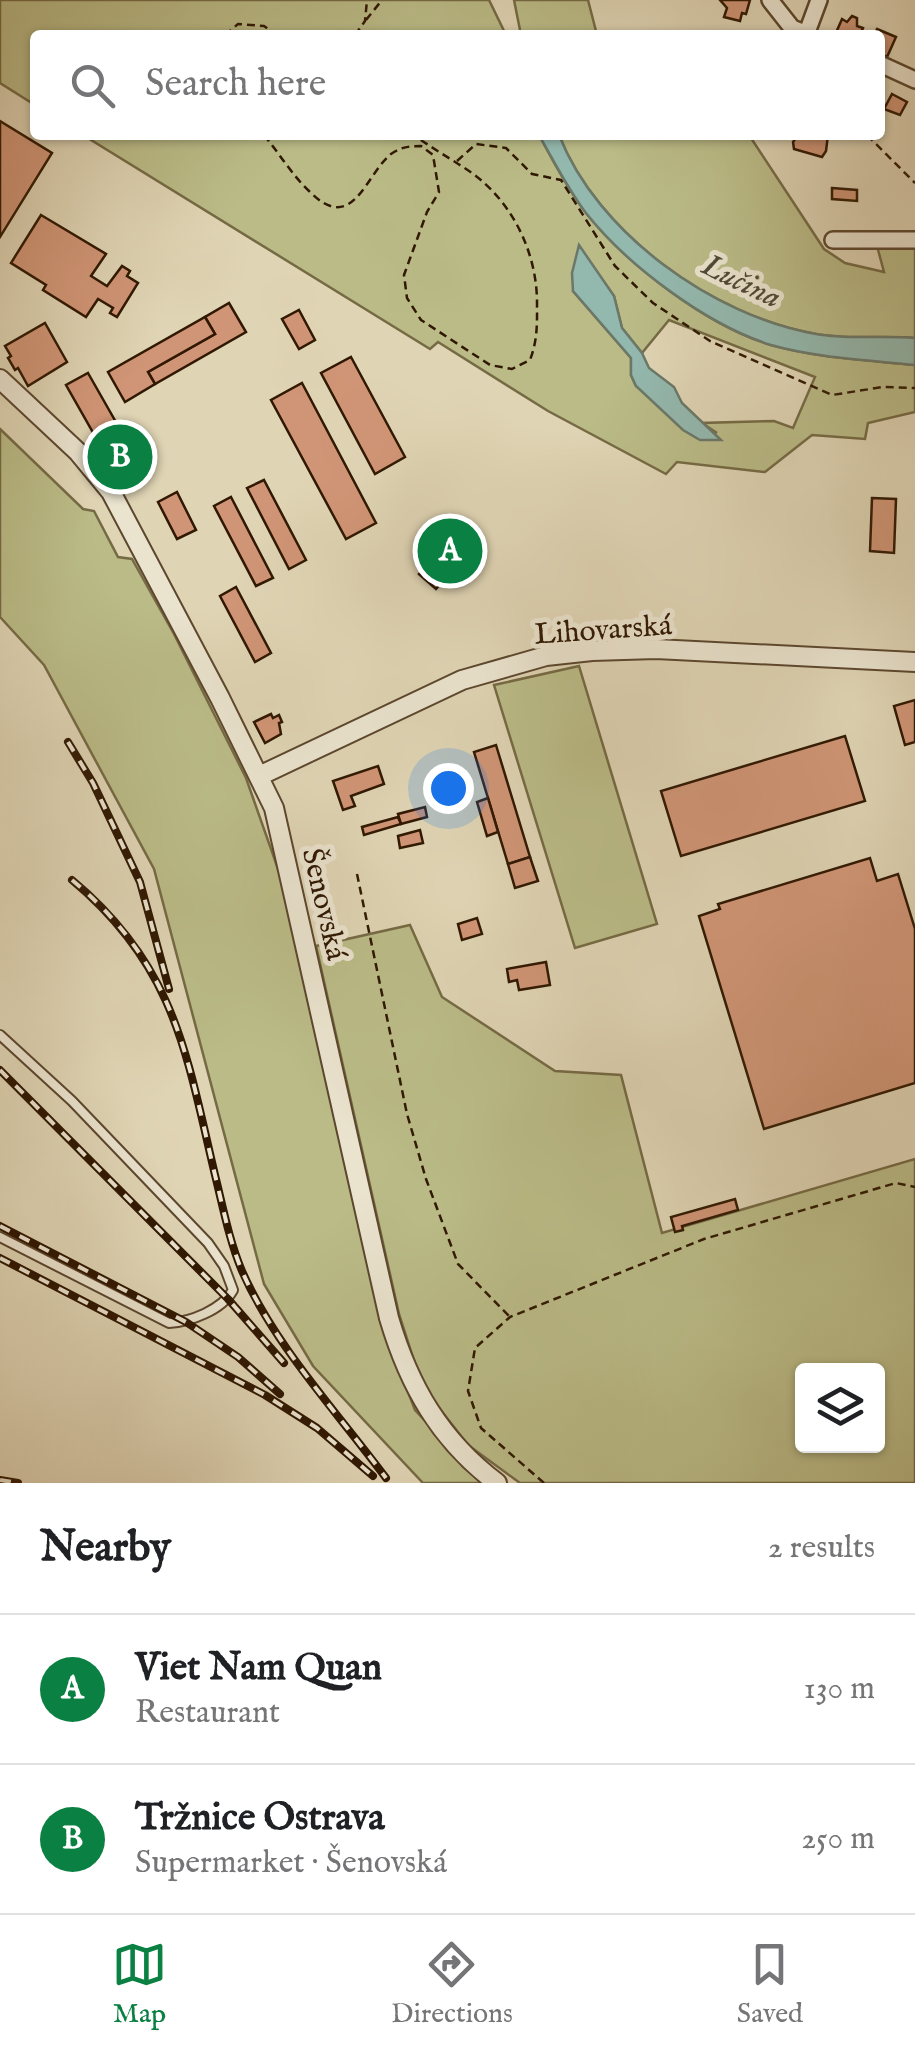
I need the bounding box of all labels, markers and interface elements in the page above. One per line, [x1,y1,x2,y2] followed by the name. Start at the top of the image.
[30,30,885,140] search box
[65,58,120,113] icon: search
[145,61,326,109] text: Search here
[693,245,787,319] water label: Lučina
[88,420,152,494] pin: B
[418,514,482,588] pin: A
[533,607,673,655] street label: Lihovarská
[423,763,474,814] your location
[292,845,354,964] street label: Šenovská
[795,1363,885,1453] map controls
[795,1363,885,1453] button: layers
[40,1522,171,1575] text: Nearby
[768,1528,875,1569] text: 2 results
[135,1645,382,1693] text: Viet Nam Quan
[62,1669,83,1710] text: A
[804,1669,875,1710] text: 130 m
[135,1693,280,1734] text: Restaurant
[135,1795,385,1843] text: Tržnice Ostrava
[62,1819,83,1860] text: B
[801,1819,875,1860] text: 250 m
[135,1843,447,1884] text: Supermarket · Šenovská
[112,1937,167,2032] tab: Map
[391,1937,513,2032] tab: Directions
[737,1937,803,2032] tab: Saved

